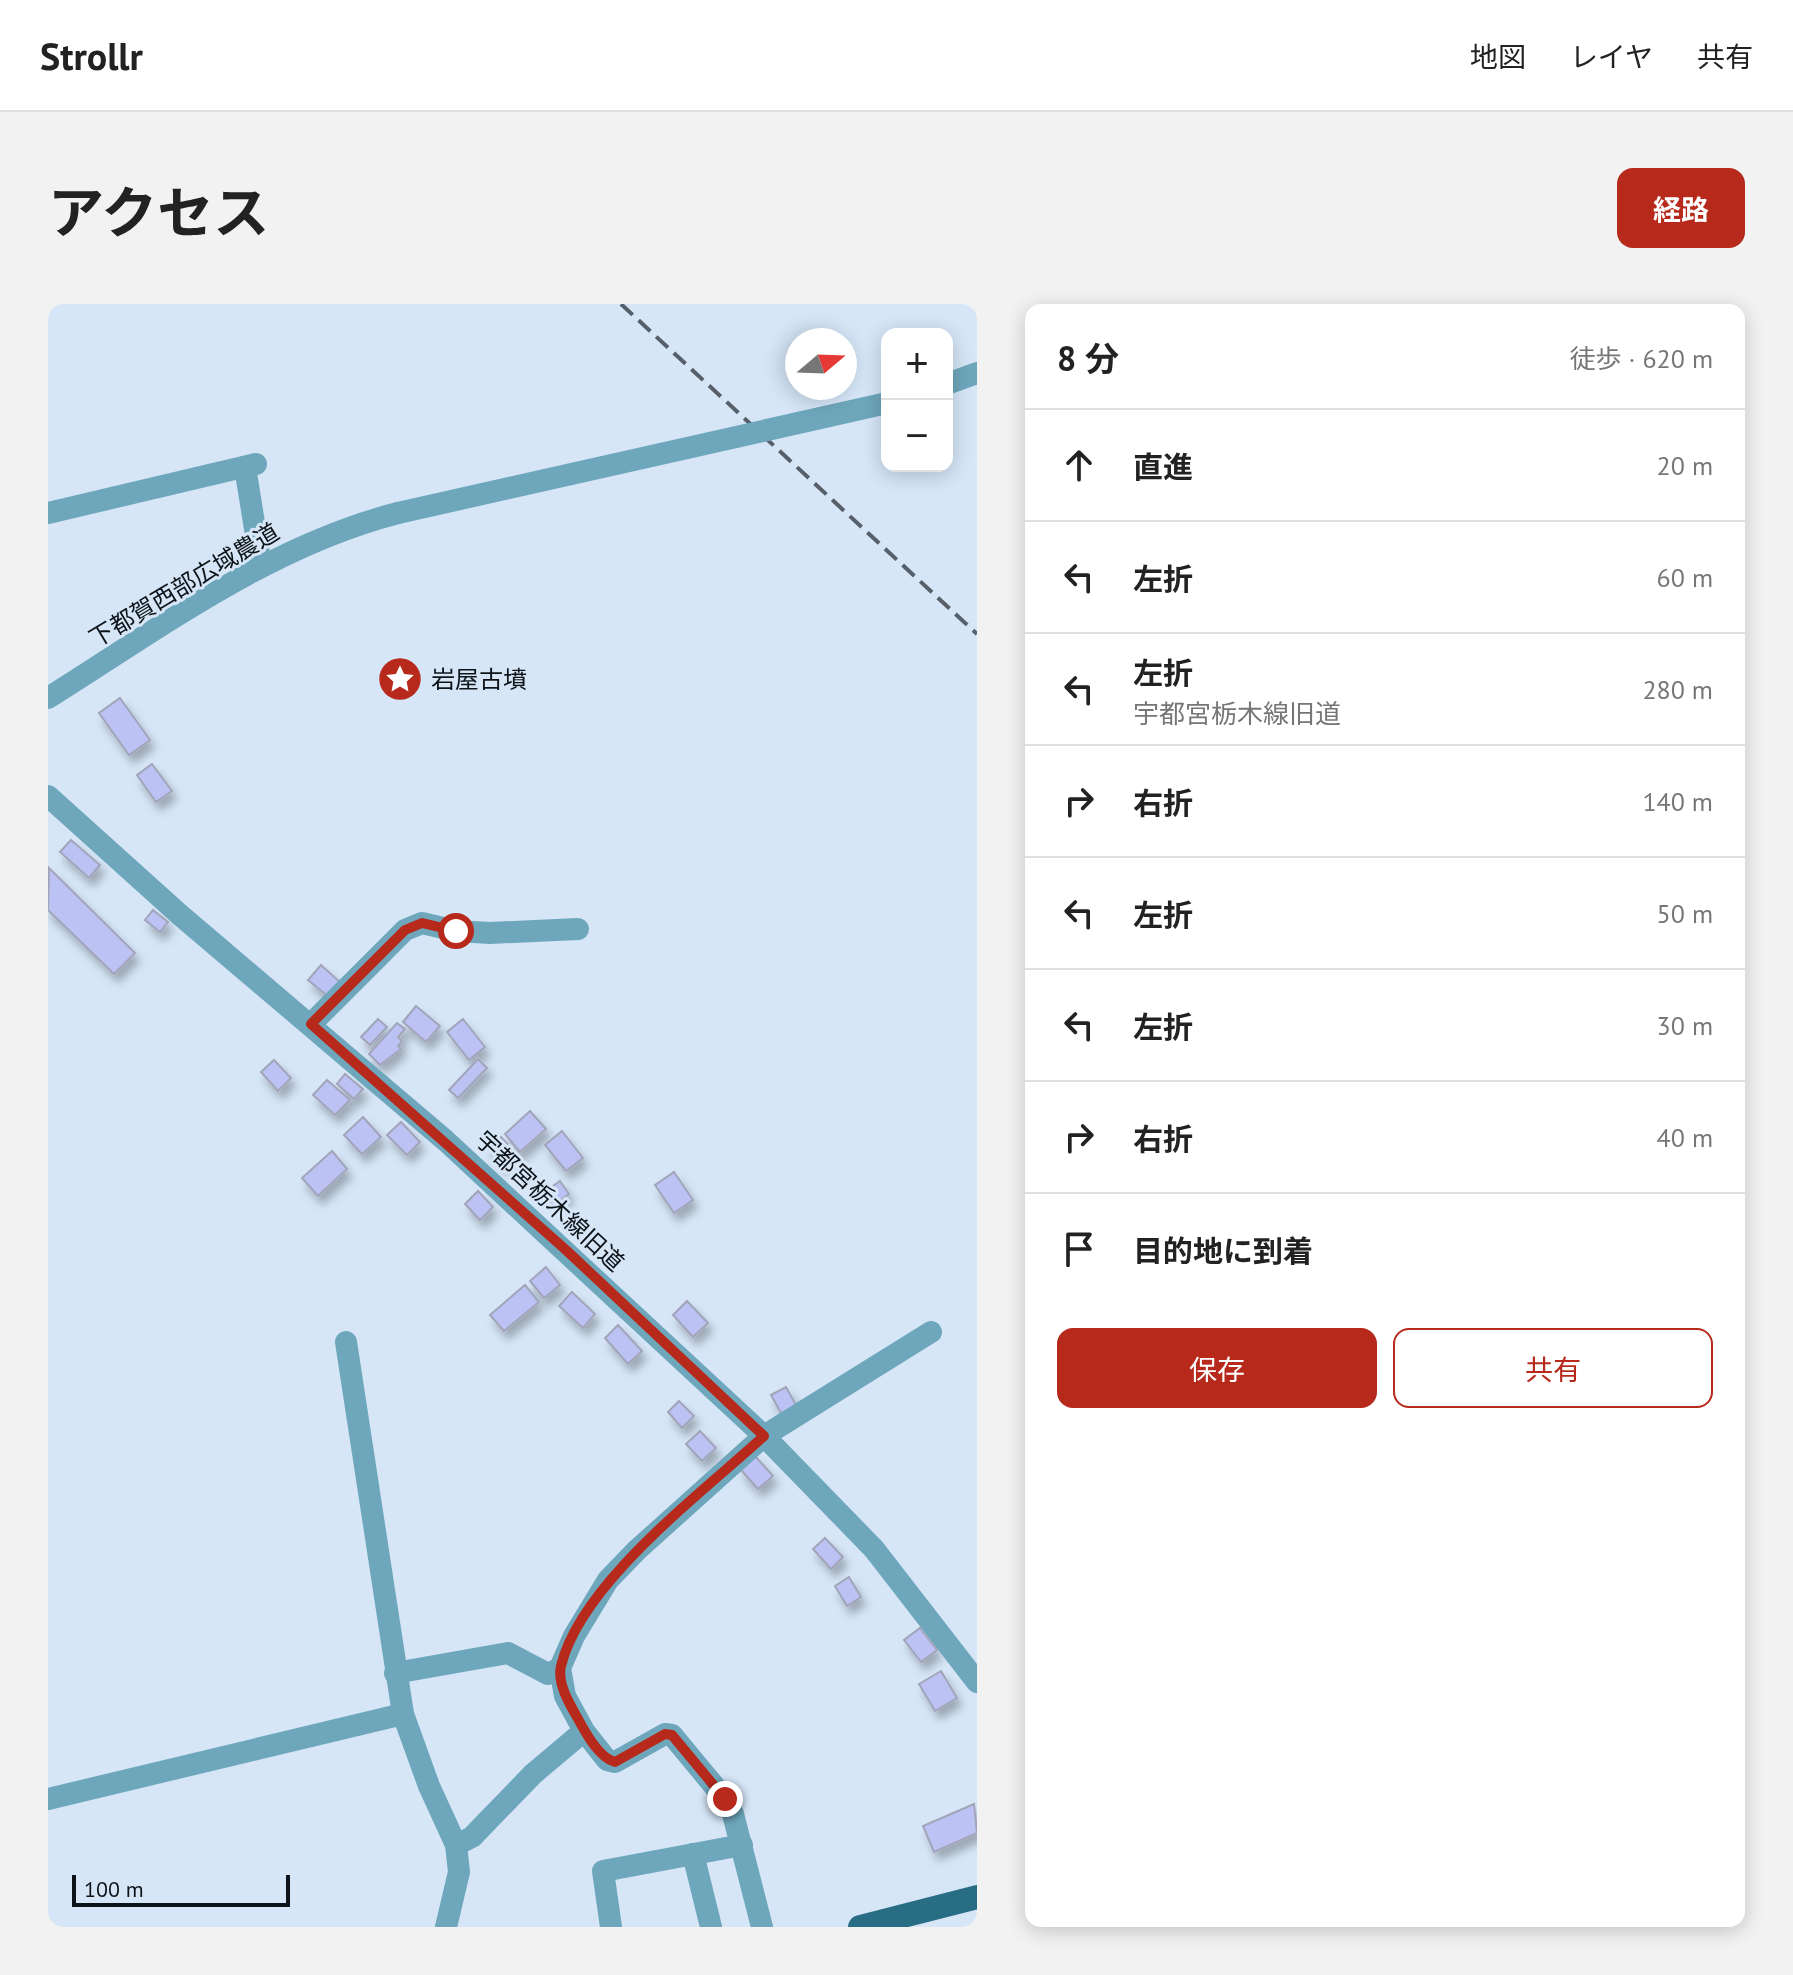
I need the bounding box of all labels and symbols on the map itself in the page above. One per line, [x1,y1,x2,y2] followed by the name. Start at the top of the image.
[785,328,857,400] north arrow
[83,516,285,654] street label: 下都賀西部広域農道
[376,655,424,703] place icon: 岩屋古墳
[431,664,527,695] place label: 岩屋古墳
[438,913,474,949] route start
[469,1124,631,1278] street label: 宇都宮栃木線旧道
[707,1781,743,1817] route end
[72,1871,290,1907] scale bar

